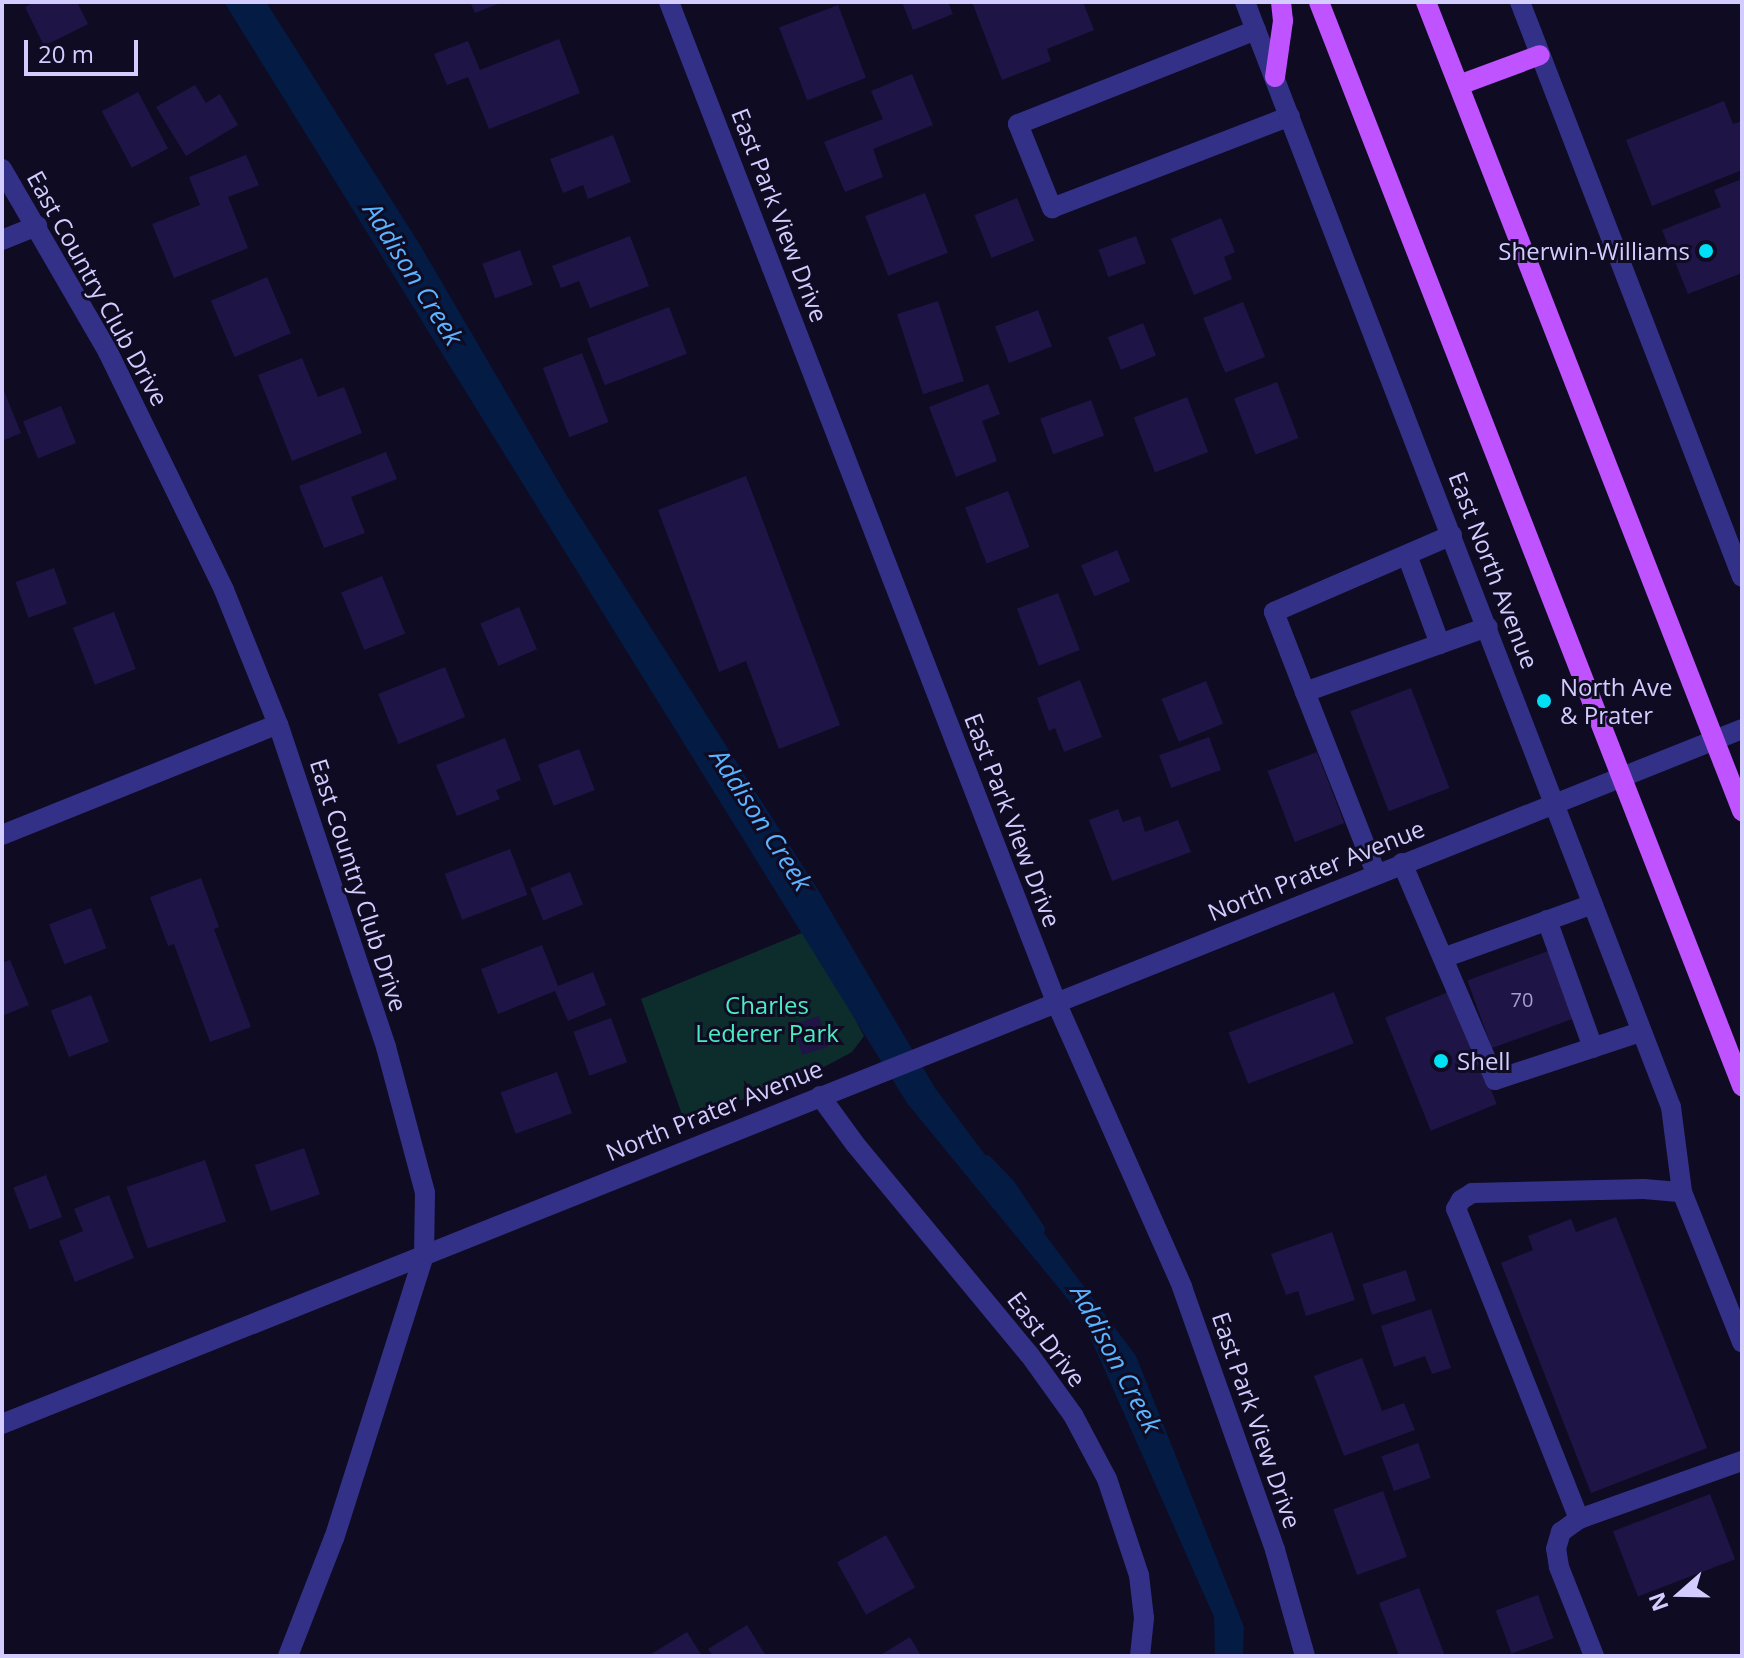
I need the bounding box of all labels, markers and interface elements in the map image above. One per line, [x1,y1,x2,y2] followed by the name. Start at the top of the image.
[28,24,142,74] scale bar
[38,37,94,70] text: 20 m
[726,104,834,326] street label: East Park View Drive
[21,166,175,410] street label: East Country Club Drive
[357,197,469,351] water label: Addison Creek
[1498,237,1690,265] place label: Sherwin-Williams
[1697,242,1715,260] marker: Sherwin-Williams
[1443,468,1545,672] street label: East North Avenue
[1560,673,1672,729] place label: North Ave & Prater
[1535,692,1553,710] marker: North Ave & Prater
[959,709,1067,931] street label: East Park View Drive
[704,743,818,897] water label: Addison Creek
[305,755,413,1015] street label: East Country Club Drive
[1203,813,1429,927] street label: North Prater Avenue
[1511,987,1533,1011] house number: 70
[695,991,839,1047] park label: Charles Lederer Park
[1457,1047,1510,1075] place label: Shell
[1432,1052,1450,1070] marker: Shell
[601,1053,827,1167] street label: North Prater Avenue
[1064,1280,1168,1438] water label: Addison Creek
[1002,1286,1092,1392] street label: East Drive
[1206,1308,1308,1532] street label: East Park View Drive
[1640,1554,1720,1634] north arrow
[1640,1589,1675,1616] text: N

